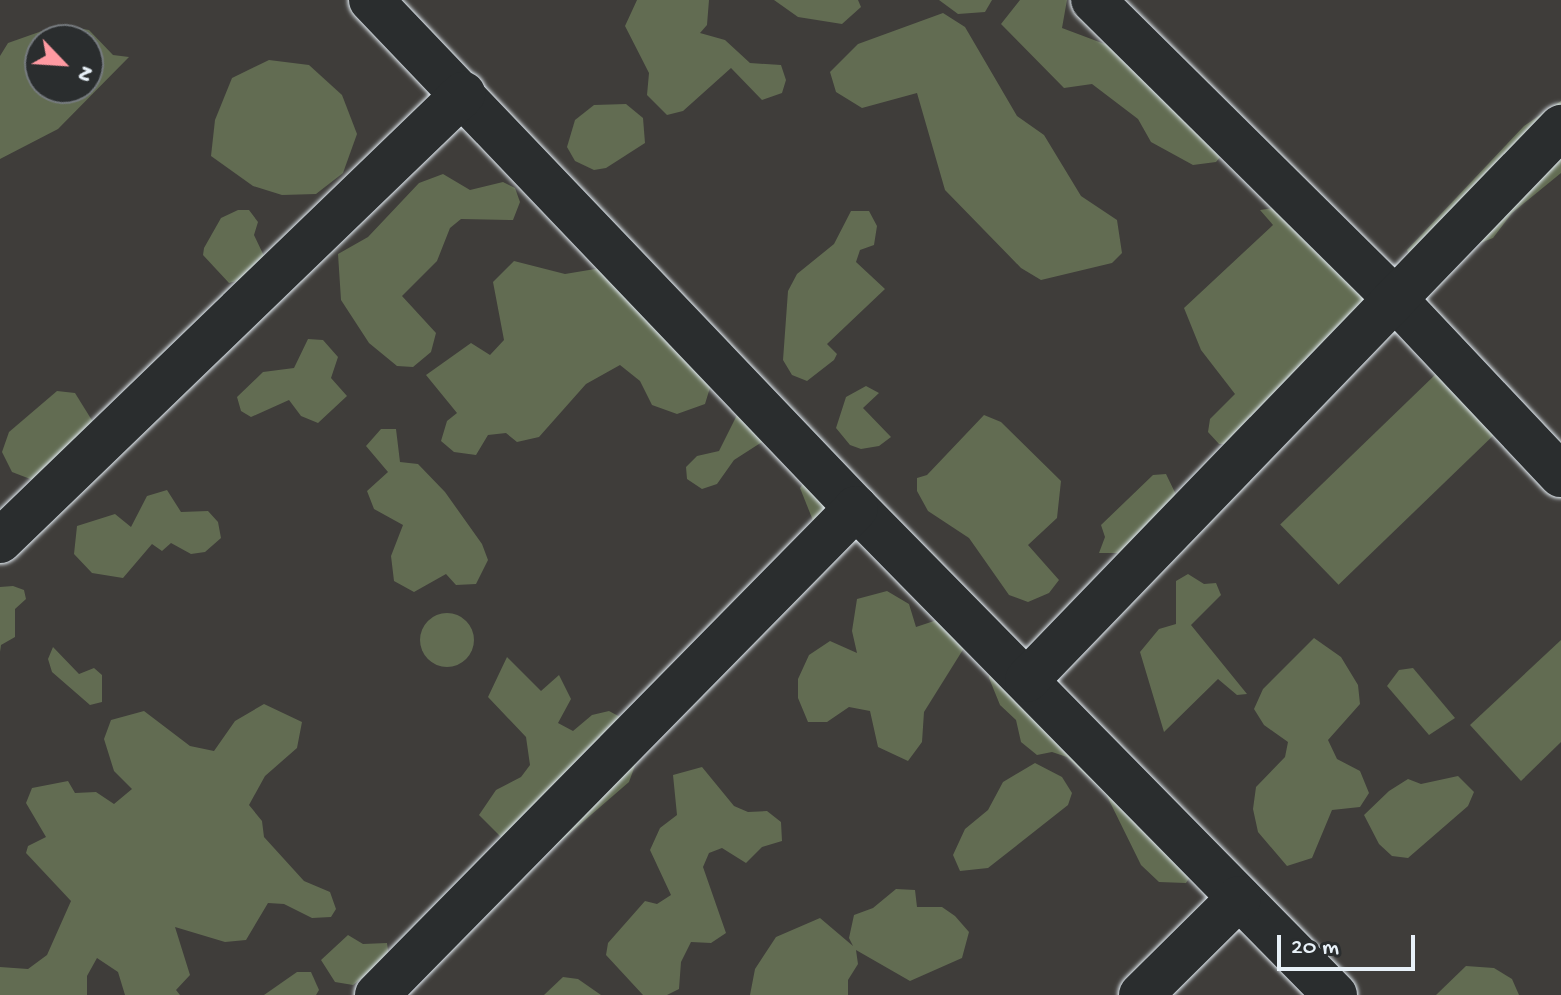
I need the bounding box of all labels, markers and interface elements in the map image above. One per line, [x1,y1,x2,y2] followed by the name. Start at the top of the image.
[24,24,104,104] north arrow
[69,61,99,85] text: N
[1281,919,1419,969] scale bar
[1291,934,1339,963] text: 20 m

